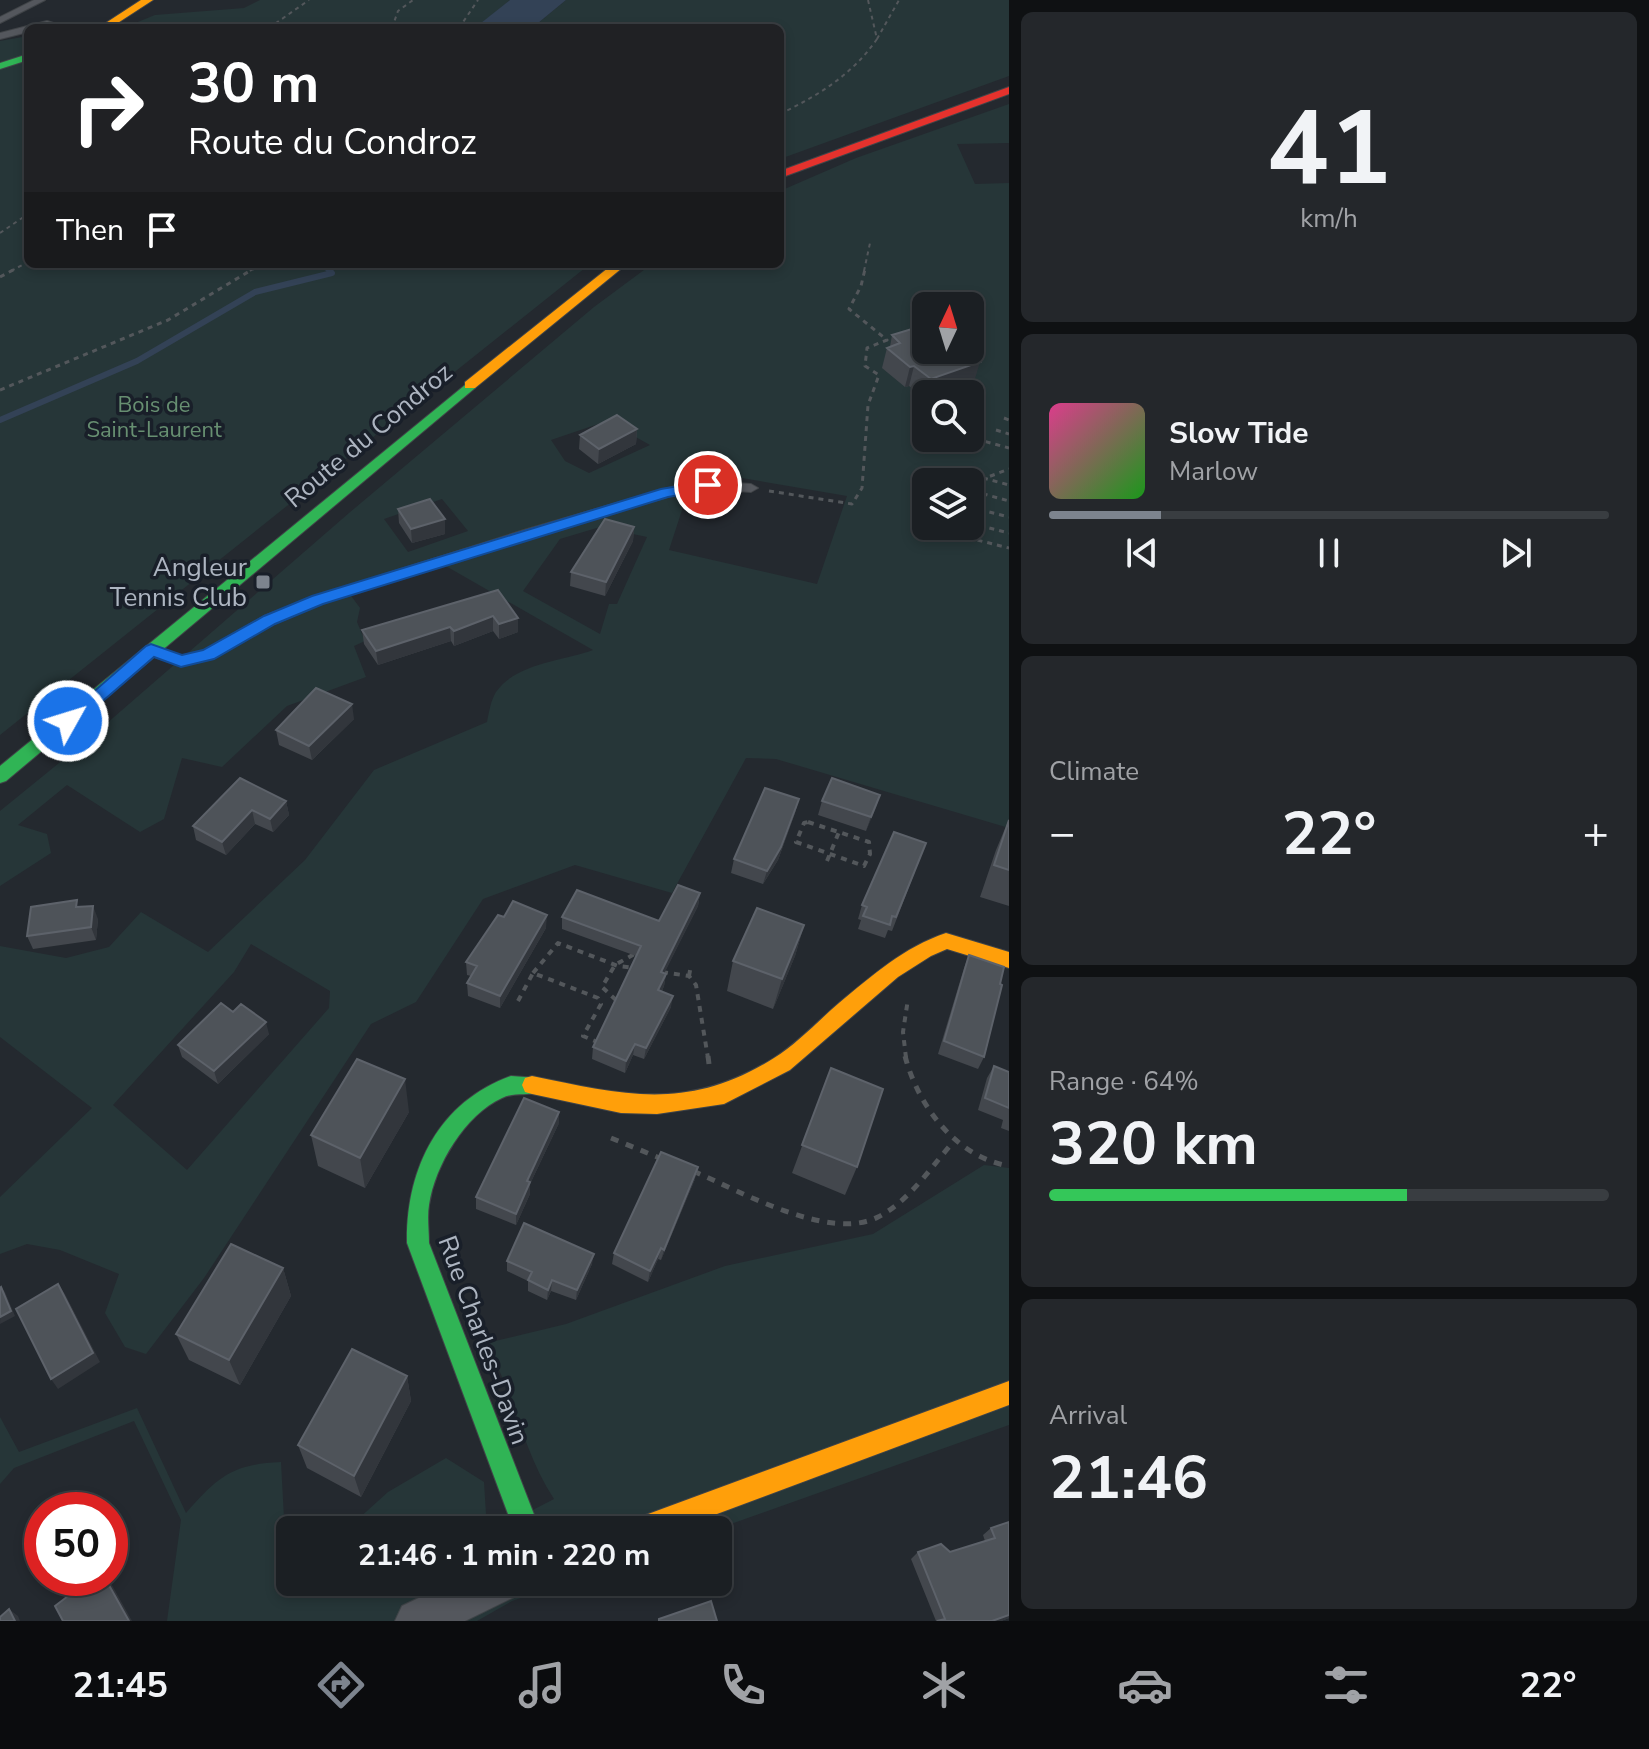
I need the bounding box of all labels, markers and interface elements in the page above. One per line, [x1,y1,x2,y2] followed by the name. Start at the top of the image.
[188,45,319,122] text: 30 m
[56,56,160,160] icon: right
[1267,78,1391,220] text: 41
[188,118,477,167] text: Route du Condroz
[1300,201,1358,236] text: km/h
[140,208,184,252] icon: arrive
[56,210,124,251] text: Then
[912,292,984,364] north arrow
[912,292,984,540] map controls
[277,355,459,516] street label: Route du Condroz
[912,380,984,452] button: search
[86,390,222,445] park label: Bois de Saint-Laurent
[1169,413,1309,454] text: Slow Tide
[674,451,742,519] pin
[1169,454,1258,489] text: Marlow
[686,463,730,507] icon: arrive
[912,468,984,540] button: layers
[1120,531,1164,575] icon: previous
[1307,531,1351,575] icon: pause
[1494,531,1538,575] icon: next
[110,550,248,615] place label: Angleur Tennis Club
[254,573,272,591] marker: Angleur Tennis Club
[26,679,110,763] position arrow
[1049,754,1139,789] text: Climate
[1282,793,1376,875] text: 22°
[1049,804,1075,864] text: −
[1583,804,1609,864] text: +
[1049,1064,1199,1099] text: Range · 64%
[1049,1103,1258,1185] text: 320 km
[429,1231,538,1449] street label: Rue Charles-Davin
[1049,1398,1127,1433] text: Arrival
[1049,1437,1208,1519] text: 21:46
[24,1492,128,1596] speed limit sign: 50
[358,1535,650,1576] text: 21:46 · 1 min · 220 m
[313,1657,369,1713] icon: directions
[514,1657,570,1713] icon: music
[715,1657,771,1713] icon: phone
[916,1657,972,1713] icon: climate
[1117,1657,1173,1713] icon: car
[1318,1657,1374,1713] icon: filters
[73,1661,168,1710] text: 21:45
[1520,1661,1576,1710] text: 22°

